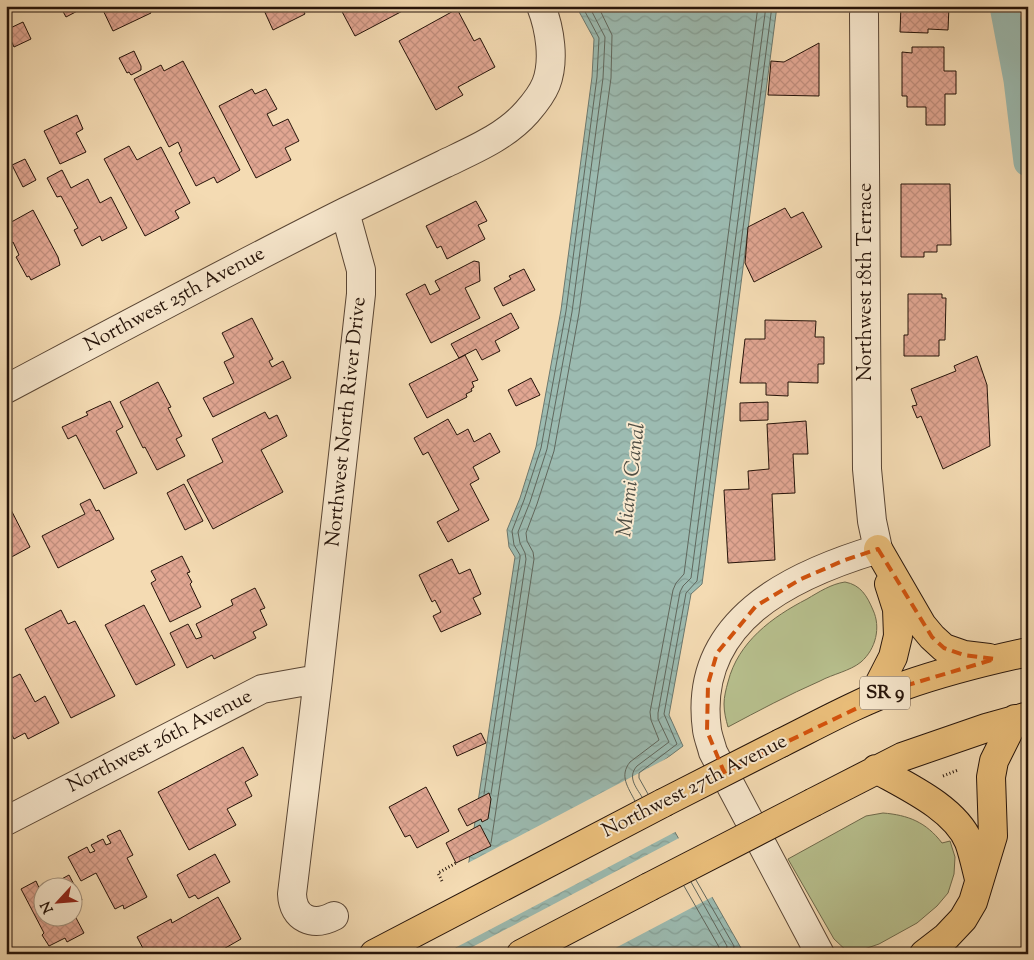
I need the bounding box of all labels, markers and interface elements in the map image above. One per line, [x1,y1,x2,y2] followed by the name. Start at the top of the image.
[852,183,881,381] street label: Northwest 18th Terrace
[79,240,271,360] street label: Northwest 25th Avenue
[319,296,375,548] street label: Northwest North River Drive
[610,421,654,539] water label: Miami Canal
[860,676,910,710] road number: SR 9
[63,683,257,801] street label: Northwest 26th Avenue
[597,728,793,846] street label: Northwest 27th Avenue
[32,878,82,928] north arrow
[37,897,60,916] text: N

